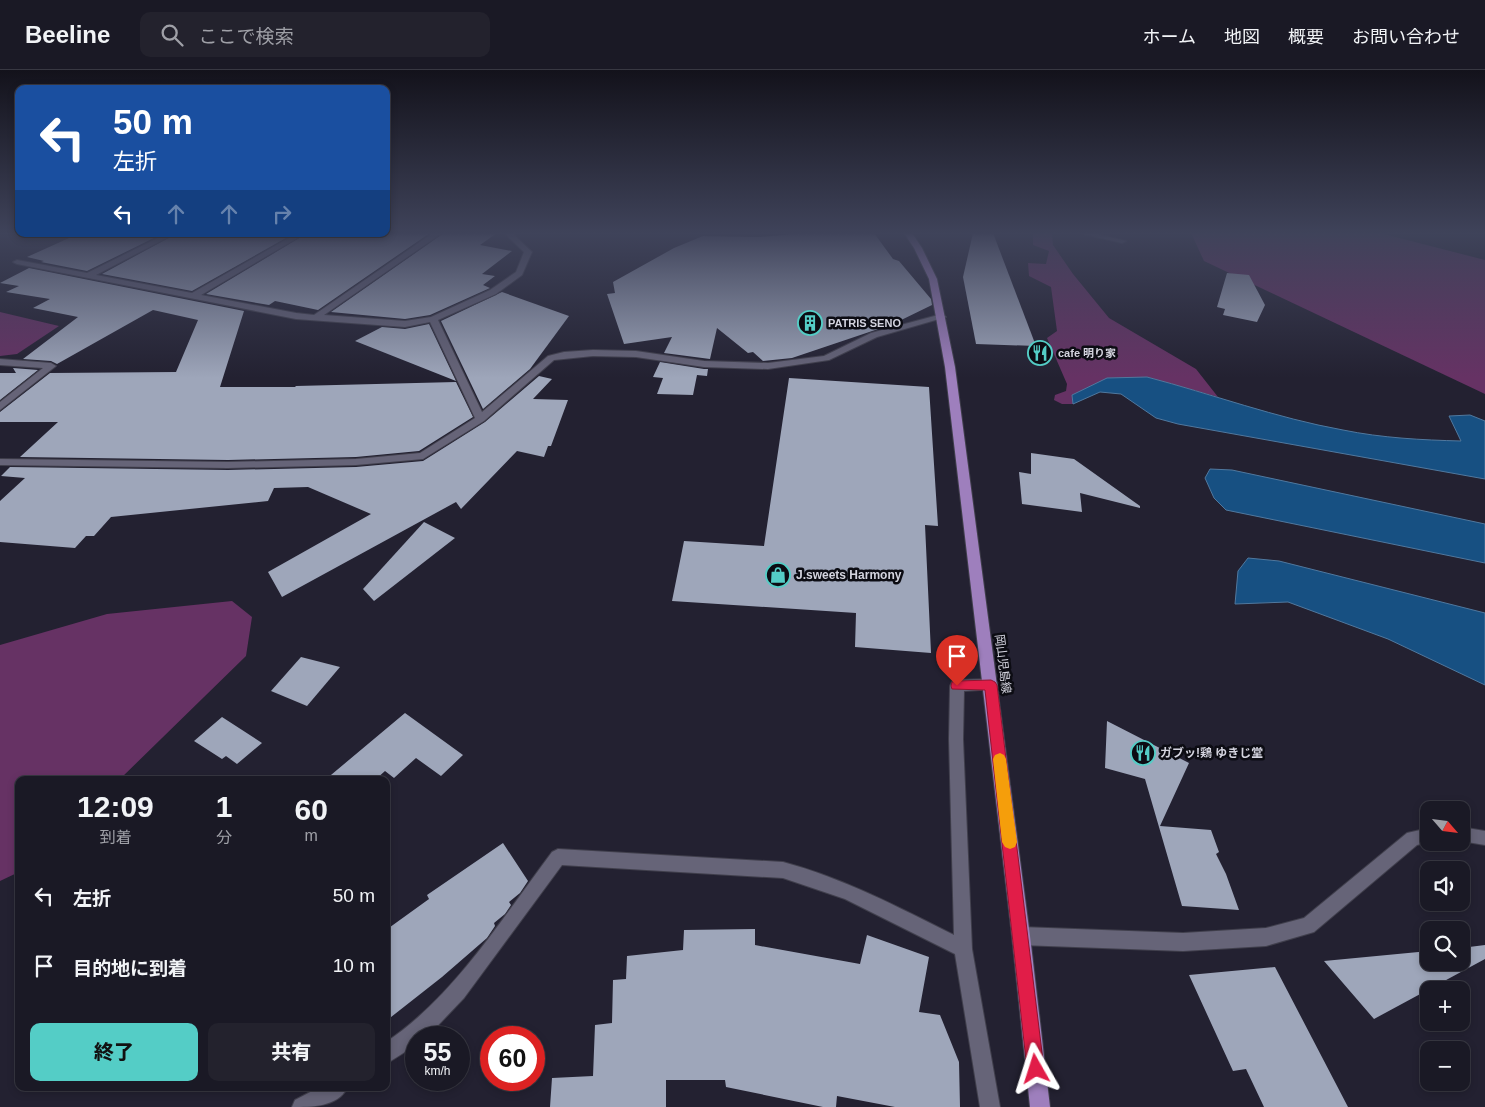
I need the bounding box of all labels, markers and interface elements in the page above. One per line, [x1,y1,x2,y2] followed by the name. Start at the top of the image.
[140,12,490,57] search box
[25,21,110,48] text: Beeline
[158,21,186,49] icon: search
[198,26,293,47] text: ここで検索
[1143,27,1196,47] text: ホーム
[1224,27,1260,47] text: 地図
[1288,27,1324,47] text: 概要
[1352,27,1460,47] text: お問い合わせ
[113,102,193,141] text: 50 m
[30,105,95,170] icon: left
[113,149,157,174] text: 左折
[109,200,137,228] icon: left
[162,200,190,228] icon: ahead
[215,200,243,228] icon: ahead
[268,200,296,228] icon: right
[797,310,823,336] building icon: PATRIS SENO
[828,317,901,329] place label: PATRIS SENO
[1027,340,1053,366] restaurant icon: cafe 明り家
[1058,347,1116,359] place label: cafe 明り家
[765,562,791,588] shop icon: J.sweets Harmony
[796,568,902,582] place label: J.sweets Harmony
[992,633,1014,695] street label: 岡山児島線
[936,635,978,686] pin
[943,642,971,670] icon: arrive
[1130,740,1156,766] restaurant icon: ガブッ!鶏 ゆきじ堂
[1160,746,1263,760] place label: ガブッ!鶏 ゆきじ堂
[77,790,154,823] text: 12:09
[216,790,233,823] text: 1
[295,793,328,826] text: 60
[1420,801,1470,851] north arrow
[1420,801,1470,1091] map controls
[305,827,318,844] text: m
[99,829,131,846] text: 到着
[216,829,232,846] text: 分
[1420,861,1470,911] button: sound
[30,882,58,910] icon: left
[333,885,375,906] text: 50 m
[73,888,111,909] text: 左折
[1420,921,1470,971] button: search
[30,952,58,980] icon: arrive
[333,955,375,976] text: 10 m
[73,958,187,979] text: 目的地に到着
[1420,981,1470,1031] button: +
[30,1023,198,1081] button: 終了
[208,1023,375,1081] button: 共有
[480,1026,545,1091] speed limit sign: 60
[424,1038,451,1066] text: 55
[1420,1041,1470,1091] button: −
[1009,1042,1061,1094] position arrow
[424,1064,451,1078] text: km/h

